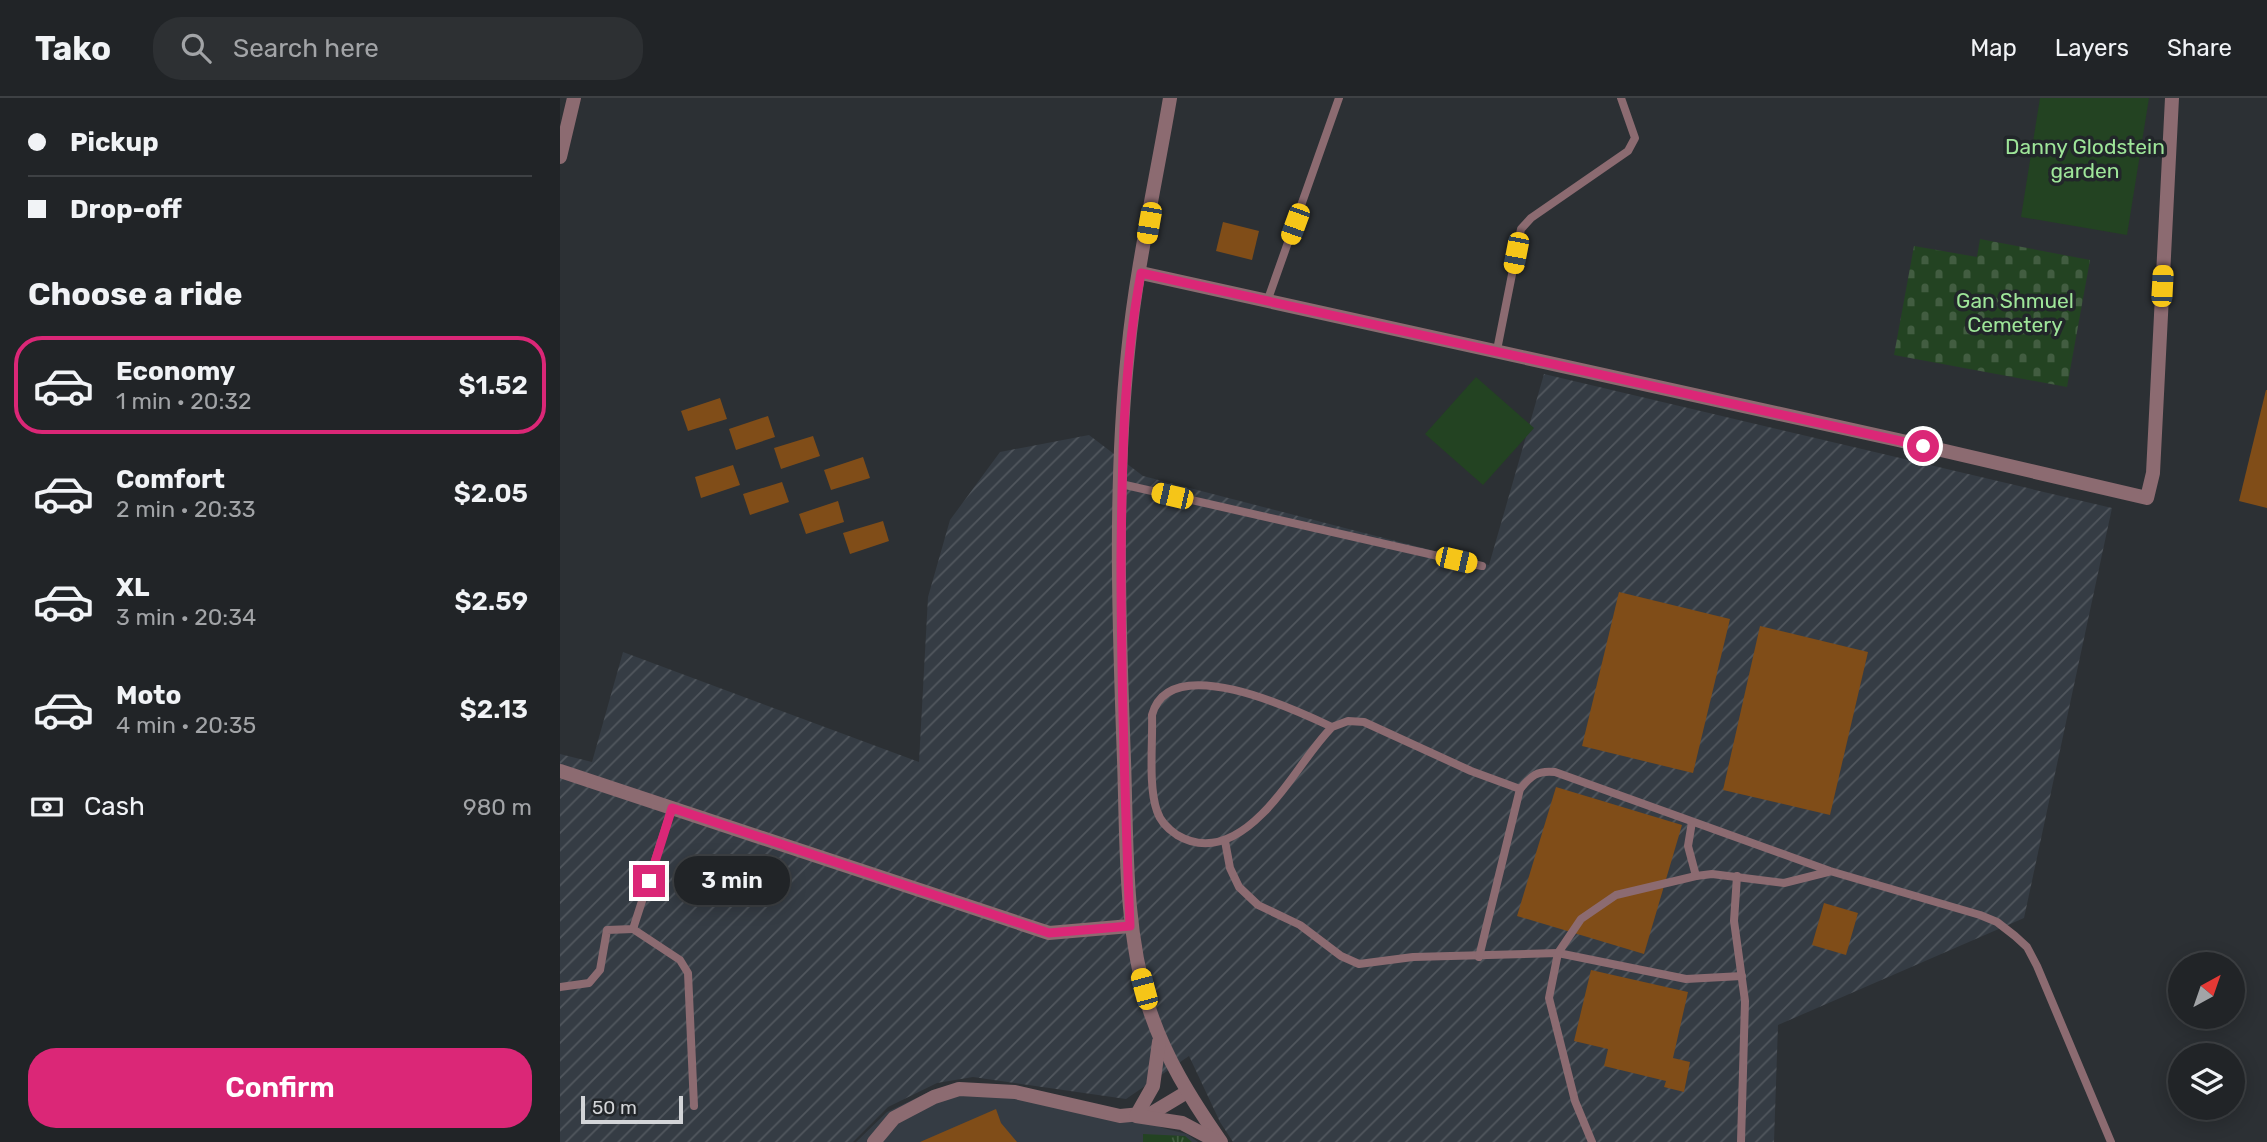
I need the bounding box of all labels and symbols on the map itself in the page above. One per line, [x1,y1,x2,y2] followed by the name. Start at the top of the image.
[2005,134,2165,183] park label: Danny Glodstein garden
[1136,200,1163,246] car
[1278,201,1313,247] car
[1502,230,1531,276] car
[2151,264,2174,308] car
[1956,288,2074,337] park label: Gan Shmuel Cemetery
[1907,430,1939,462] route start
[1150,481,1195,511] car
[1434,545,1479,575] car
[674,856,789,906] callout: 3 min
[633,865,665,897] route end
[2168,952,2245,1029] north arrow
[1129,966,1160,1012] car
[581,1093,682,1125] scale bar

